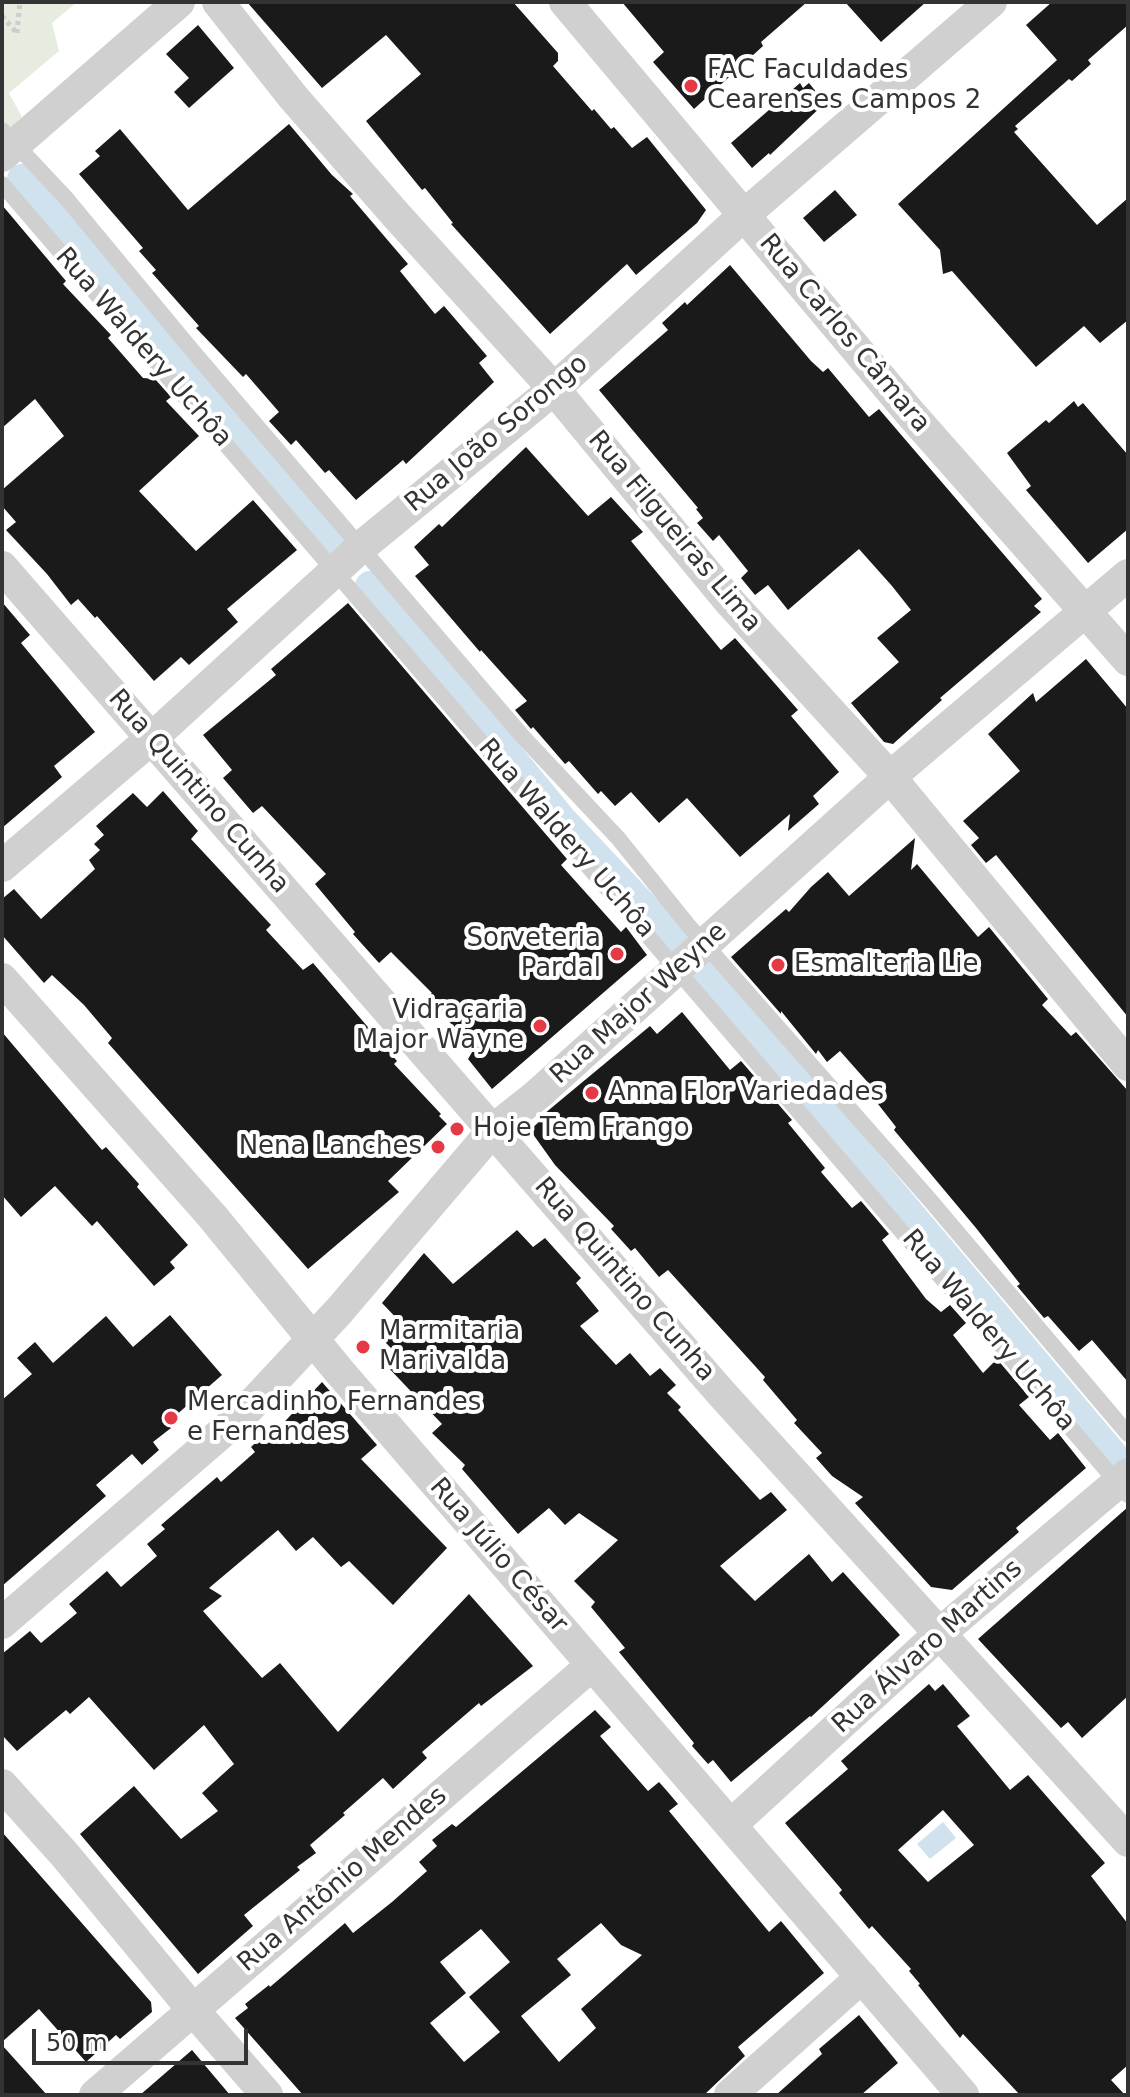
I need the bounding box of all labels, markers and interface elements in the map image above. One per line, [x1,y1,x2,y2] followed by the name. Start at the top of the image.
[707,55,981,116] place label: FAC Faculdades Cearenses Campos 2
[682,77,700,95] marker: FAC Faculdades Cearenses Campos 2
[752,229,936,439] street label: Rua Carlos Câmara
[48,242,238,454] street label: Rua Waldery Uchôa
[399,349,595,519] street label: Rua João Sorongo
[581,425,767,639] street label: Rua Filgueiras Lima
[101,684,295,900] street label: Rua Quintino Cunha
[471,733,661,945] street label: Rua Waldery Uchôa
[545,917,733,1091] street label: Rua Major Weyne
[466,923,601,984] place label: Sorveteria Pardal
[608,945,626,963] marker: Sorveteria Pardal
[794,949,978,981] place label: Esmalteria Lie
[769,956,787,974] marker: Esmalteria Lie
[356,995,524,1056] place label: Vidraçaria Major Wayne
[531,1017,549,1035] marker: Vidraçaria Major Wayne
[608,1077,884,1109] place label: Anna Flor Variedades
[583,1084,601,1102] marker: Anna Flor Variedades
[473,1113,690,1145] place label: Hoje Tem Frango
[448,1120,466,1138] marker: Hoje Tem Frango
[239,1131,422,1163] place label: Nena Lanches
[429,1138,447,1156] marker: Nena Lanches
[527,1172,721,1388] street label: Rua Quintino Cunha
[895,1224,1081,1438] street label: Rua Waldery Uchôa
[379,1316,520,1378] place label: Marmitaria Marivalda
[354,1338,372,1356] marker: Marmitaria Marivalda
[187,1387,481,1448] place label: Mercadinho Fernandes e Fernandes
[162,1409,180,1427] marker: Mercadinho Fernandes e Fernandes
[422,1472,574,1640] street label: Rua Júlio César
[827,1554,1029,1740] street label: Rua Álvaro Martins
[232,1781,454,1979] street label: Rua Antônio Mendes
[36,2013,252,2063] scale bar
[46,2029,108,2057] text: 50 m

